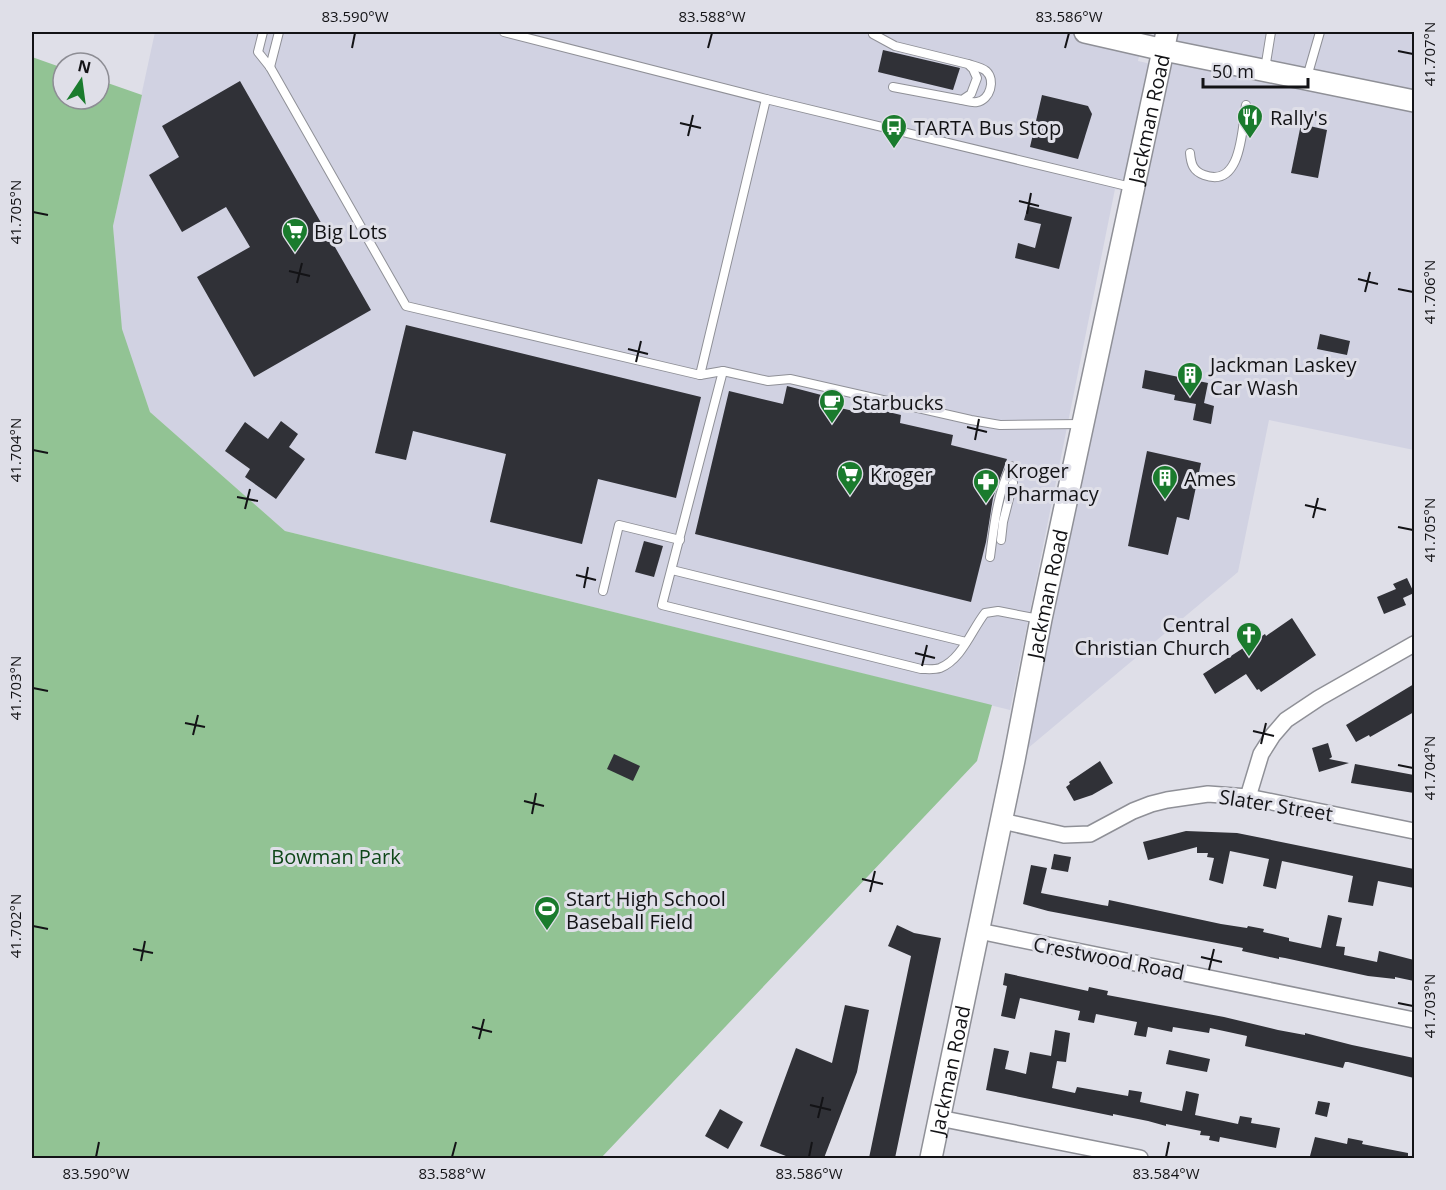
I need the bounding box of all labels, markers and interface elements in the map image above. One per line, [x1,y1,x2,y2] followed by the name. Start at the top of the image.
[321,6,389,26] text: 83.590°W
[678,6,746,26] text: 83.588°W
[1035,6,1103,26] text: 83.586°W
[1419,22,1439,86] text: 41.707°N
[51,51,111,111] north arrow
[1121,51,1175,188] street label: Jackman Road
[1203,51,1308,89] scale bar
[76,54,93,79] text: N
[1212,59,1254,83] text: 50 m
[1235,102,1265,140] restaurant icon: Rally's
[1270,104,1328,131] place label: Rally's
[879,112,909,150] bus stop icon: TARTA Bus Stop
[914,114,1061,141] place label: TARTA Bus Stop
[5,180,25,244] text: 41.705°N
[280,216,310,254] supermarket icon: Big Lots
[314,218,387,245] place label: Big Lots
[1419,260,1439,324] text: 41.706°N
[1208,351,1357,401] place label: Jackman Laskey Car Wash
[1175,360,1205,398] building icon: Jackman Laskey Car Wash
[817,387,847,425] cafe icon: Starbucks
[852,389,944,416] place label: Starbucks
[5,418,25,482] text: 41.704°N
[1006,457,1100,507] place label: Kroger Pharmacy
[835,459,865,497] supermarket icon: Kroger
[870,461,933,488] place label: Kroger
[1150,463,1180,501] building icon: Ames
[1184,465,1236,492] place label: Ames
[971,467,1001,505] pharmacy icon: Kroger Pharmacy
[1419,498,1439,562] text: 41.705°N
[1020,527,1073,663] street label: Jackman Road
[1074,611,1230,661] place label: Central Christian Church
[1234,620,1264,658] church icon: Central Christian Church
[5,656,25,720] text: 41.703°N
[1419,736,1439,800] text: 41.704°N
[1217,783,1335,827] street label: Slater Street
[271,843,401,870] park label: Bowman Park
[566,885,726,935] place label: Start High School Baseball Field
[5,894,25,958] text: 41.702°N
[532,894,562,932] sports icon: Start High School Baseball Field
[1031,930,1187,986] street label: Crestwood Road
[1419,974,1439,1038] text: 41.703°N
[922,1003,976,1139] street label: Jackman Road
[62,1163,130,1183] text: 83.590°W
[418,1163,486,1183] text: 83.588°W
[775,1163,843,1183] text: 83.586°W
[1132,1163,1200,1183] text: 83.584°W

